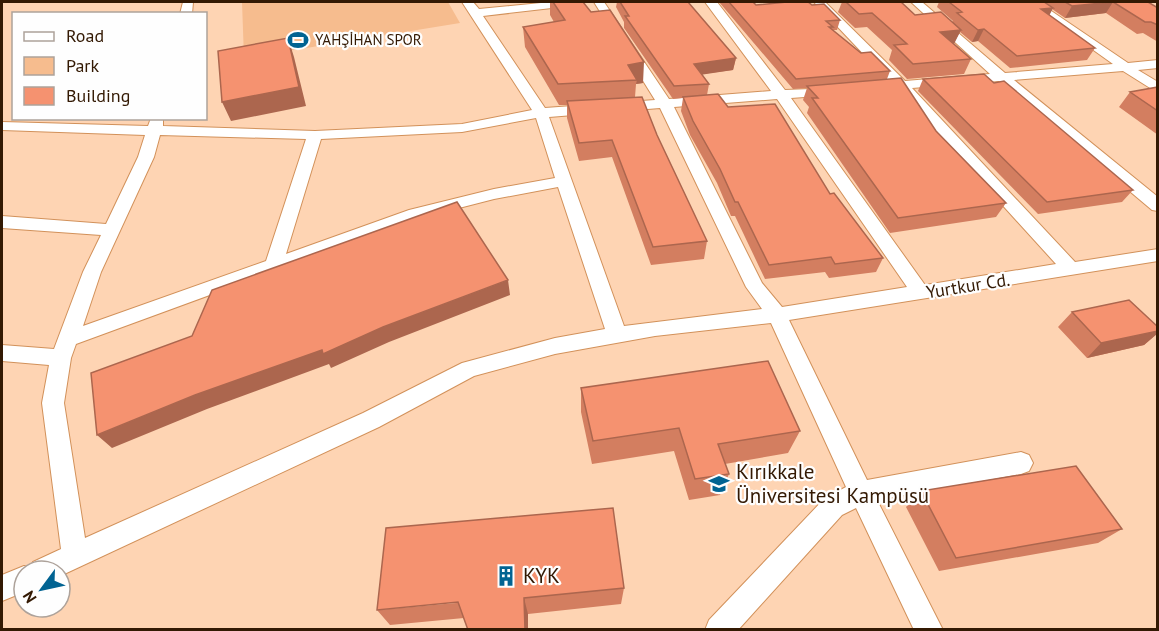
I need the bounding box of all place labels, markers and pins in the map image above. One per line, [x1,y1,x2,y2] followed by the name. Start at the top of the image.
[286,28,310,52] sports icon: YAHŞİHAN SPOR
[315,30,422,49] place label: YAHŞİHAN SPOR
[736,458,929,509] place label: Kırıkkale Üniversitesi Kampüsü
[707,472,731,496] school or university icon: Kırıkkale Üniversitesi Kampüsü
[523,562,560,589] place label: KYK
[494,564,518,588] building icon: KYK

